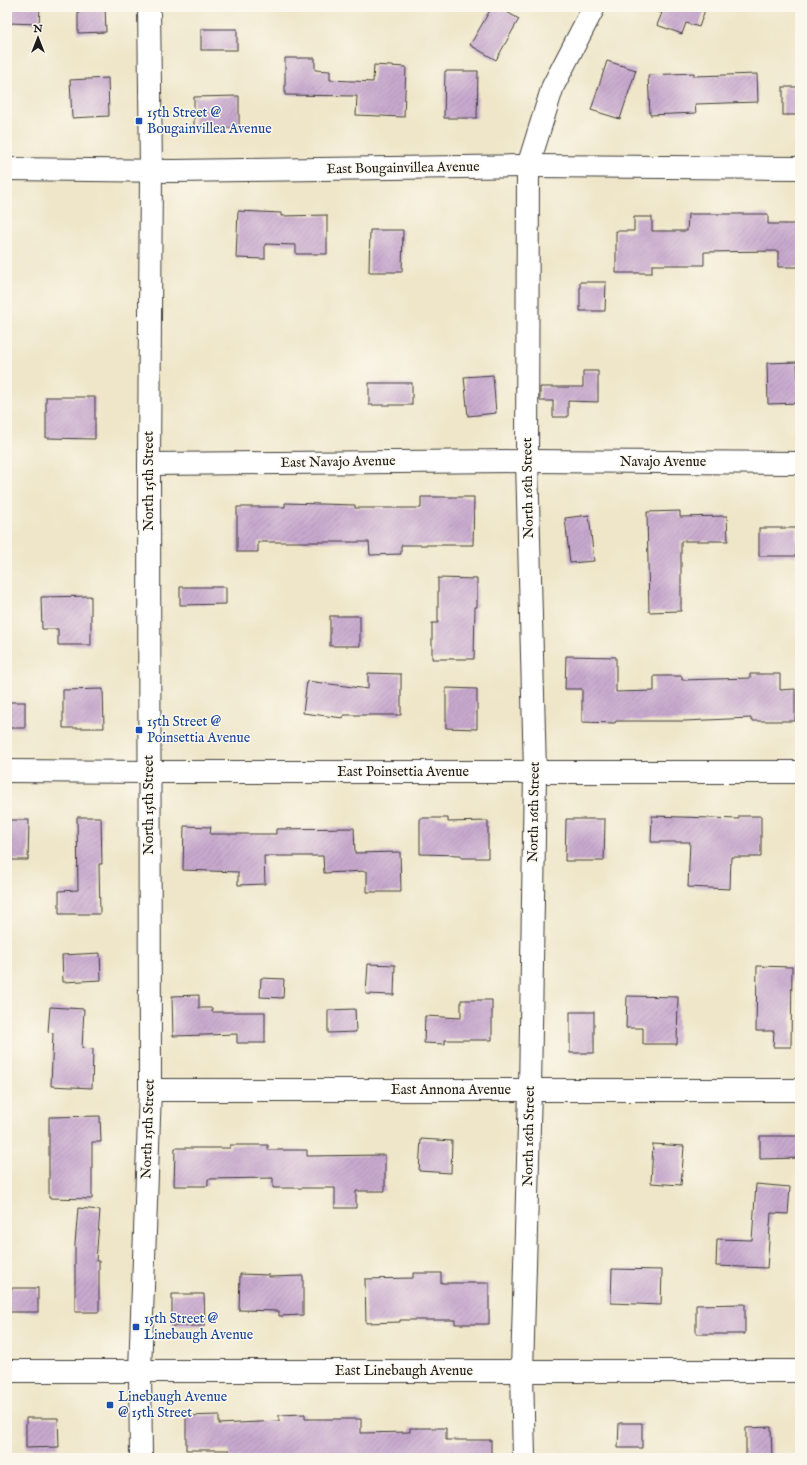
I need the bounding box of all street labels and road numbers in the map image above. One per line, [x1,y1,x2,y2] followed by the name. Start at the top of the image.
[326,158,480,178] street label: East Bougainvillea Avenue
[140,431,158,531] street label: North 15th Street
[518,437,538,539] street label: North 16th Street
[280,452,396,472] street label: East Navajo Avenue
[620,453,707,471] street label: Navajo Avenue
[140,755,158,855] street label: North 15th Street
[524,761,544,863] street label: North 16th Street
[337,763,469,781] street label: East Poinsettia Avenue
[137,1078,159,1179] street label: North 15th Street
[391,1081,511,1099] street label: East Annona Avenue
[519,1085,539,1187] street label: North 16th Street
[335,1362,473,1380] street label: East Linebaugh Avenue

